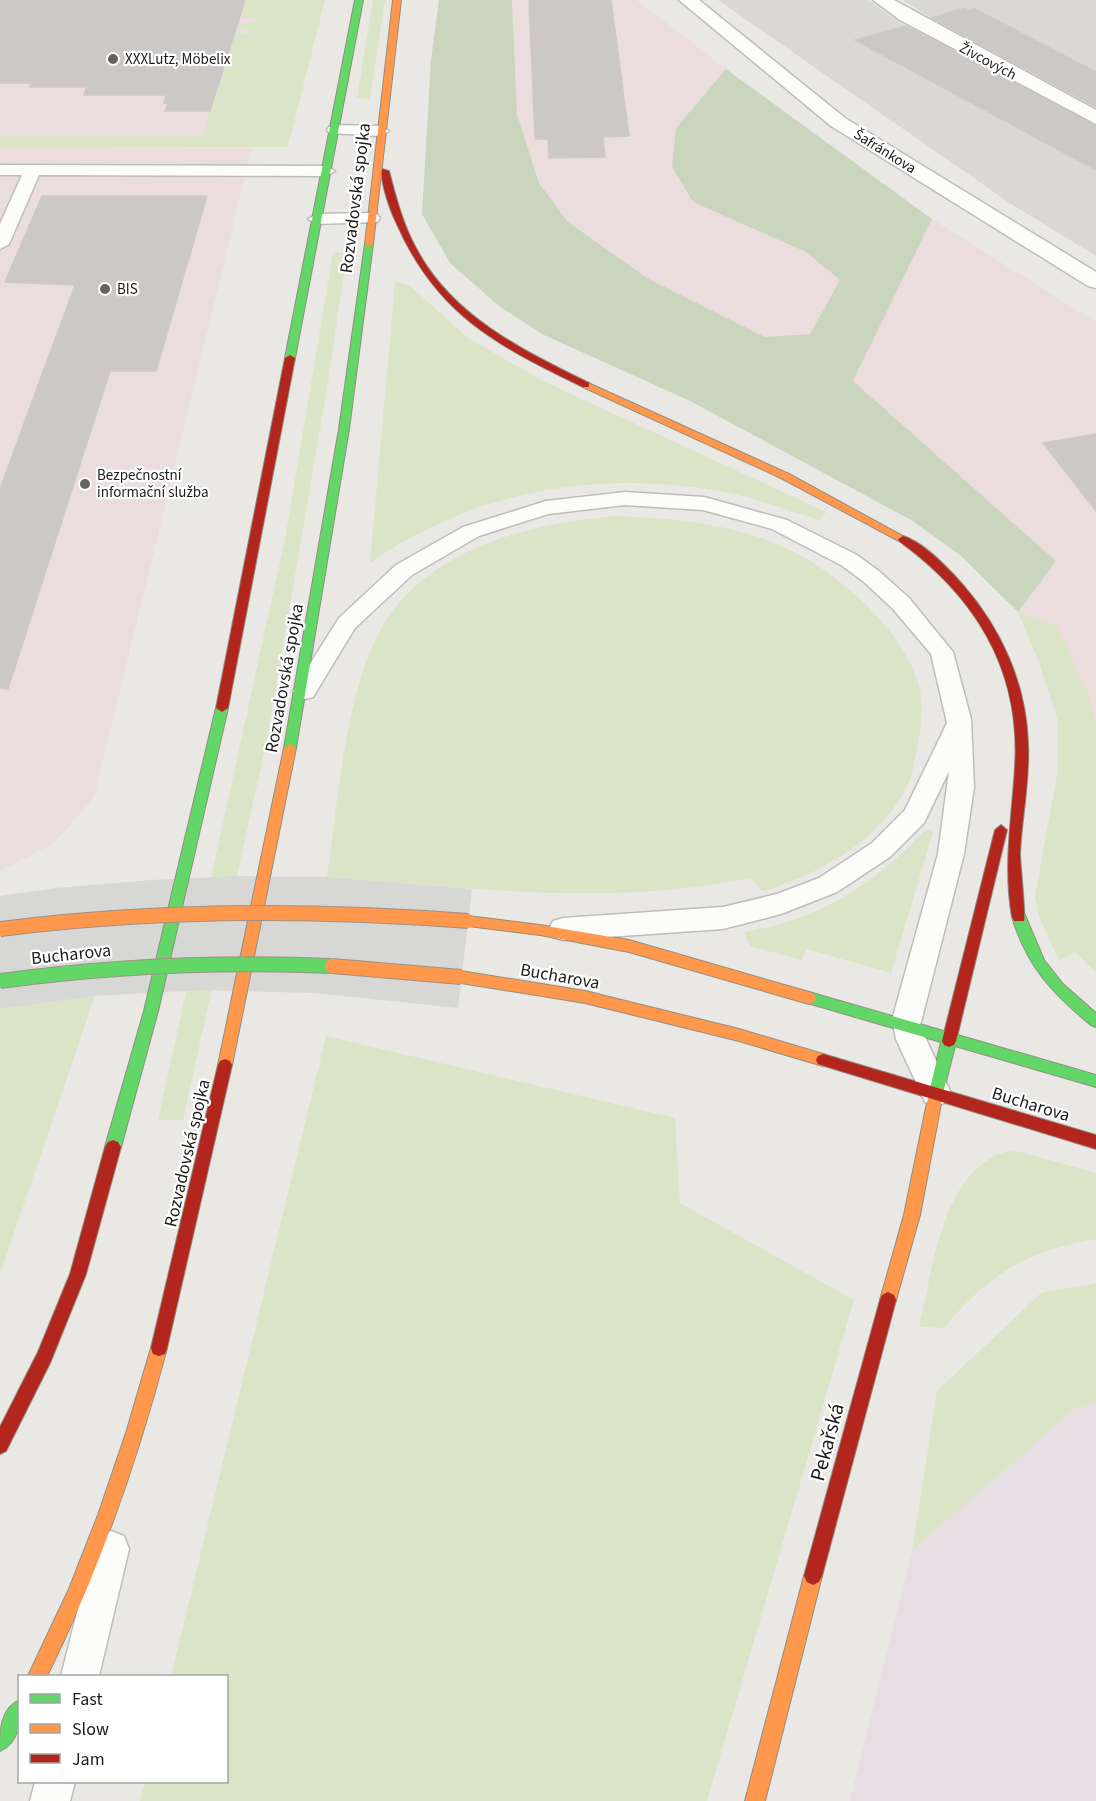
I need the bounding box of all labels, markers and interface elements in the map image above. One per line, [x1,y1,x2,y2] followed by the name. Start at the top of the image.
[955,38,1020,85] street label: Živcových
[125,49,231,70] place label: XXXLutz, Möbelix
[106,52,120,66] marker: XXXLutz, Möbelix
[334,122,377,275] street label: Rozvadovská spojka
[849,124,920,179] street label: Šafránkova
[117,279,138,300] place label: BIS
[98,282,112,296] marker: BIS
[97,465,208,503] place label: Bezpečnostní informační služba
[78,477,92,491] marker: Bezpečnostní informační služba
[259,602,310,755] street label: Rozvadovská spojka
[30,938,112,971] street label: Bucharova
[518,957,602,996] street label: Bucharova
[158,1077,217,1229] street label: Rozvadovská spojka
[989,1081,1073,1128] street label: Bucharova
[802,1400,852,1484] street label: Pekařská
[18,1675,228,1783] legend
[72,1687,103,1712] text: Fast
[72,1717,109,1742] text: Slow
[72,1747,105,1772] text: Jam

